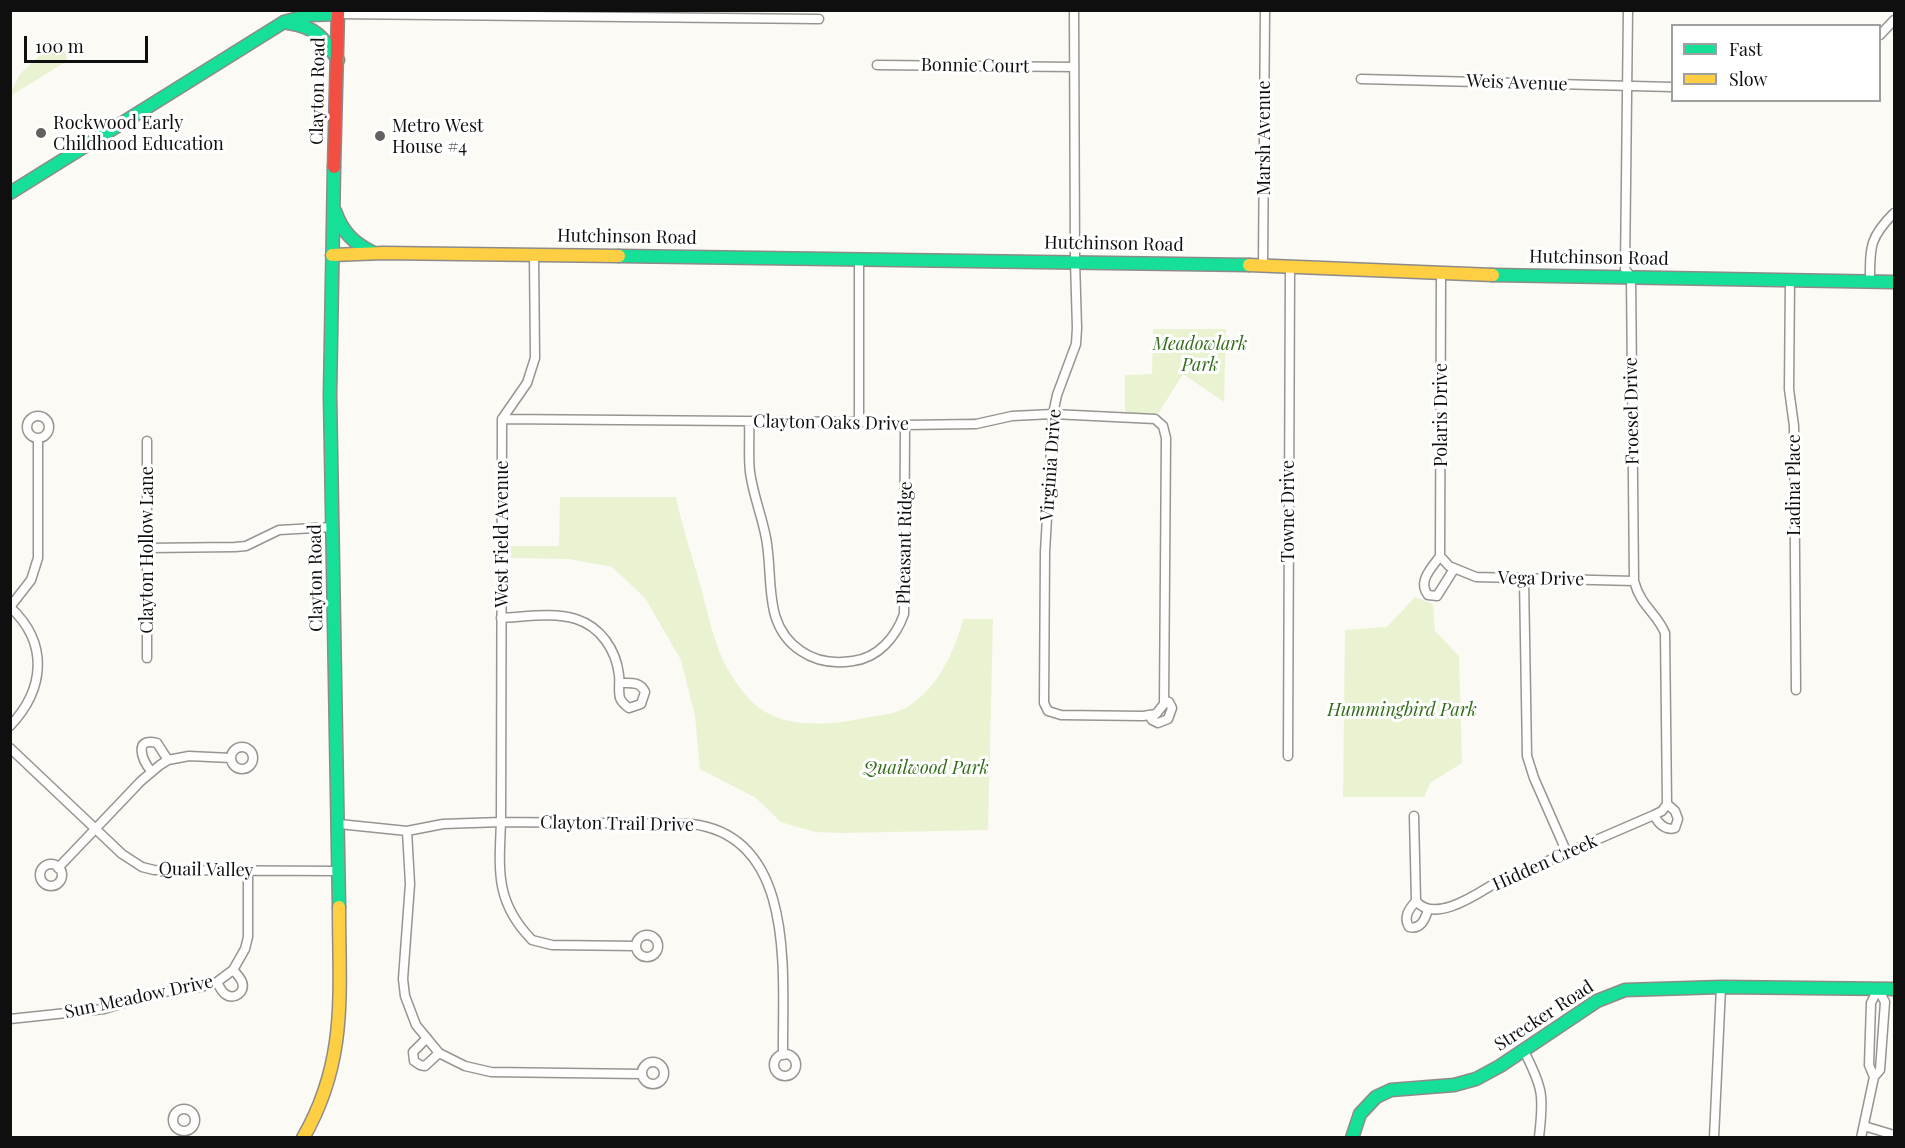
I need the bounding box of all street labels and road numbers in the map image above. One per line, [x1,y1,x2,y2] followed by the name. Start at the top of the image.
[306,37,330,145] street label: Clayton Road
[921,54,1029,78] street label: Bonnie Court
[1466,70,1568,96] street label: Weis Avenue
[1253,80,1275,196] street label: Marsh Avenue
[557,225,697,249] street label: Hutchinson Road
[1044,232,1184,256] street label: Hutchinson Road
[1529,246,1669,270] street label: Hutchinson Road
[1620,357,1644,465] street label: Froesel Drive
[1430,363,1452,467] street label: Polaris Drive
[1036,408,1066,522] street label: Virginia Drive
[753,411,909,435] street label: Clayton Oaks Drive
[1783,434,1805,536] street label: Ladina Place
[1277,460,1299,562] street label: Towne Drive
[491,461,513,607] street label: West Field Avenue
[136,466,158,634] street label: Clayton Hollow Lane
[893,481,917,605] street label: Pheasant Ridge
[304,524,328,632] street label: Clayton Road
[1498,567,1584,591] street label: Vega Drive
[540,812,694,836] street label: Clayton Trail Drive
[1489,830,1601,896] street label: Hidden Creek
[158,858,254,882] street label: Quail Valley
[63,971,215,1023] street label: Sun Meadow Drive
[1491,976,1597,1056] street label: Strecker Road

